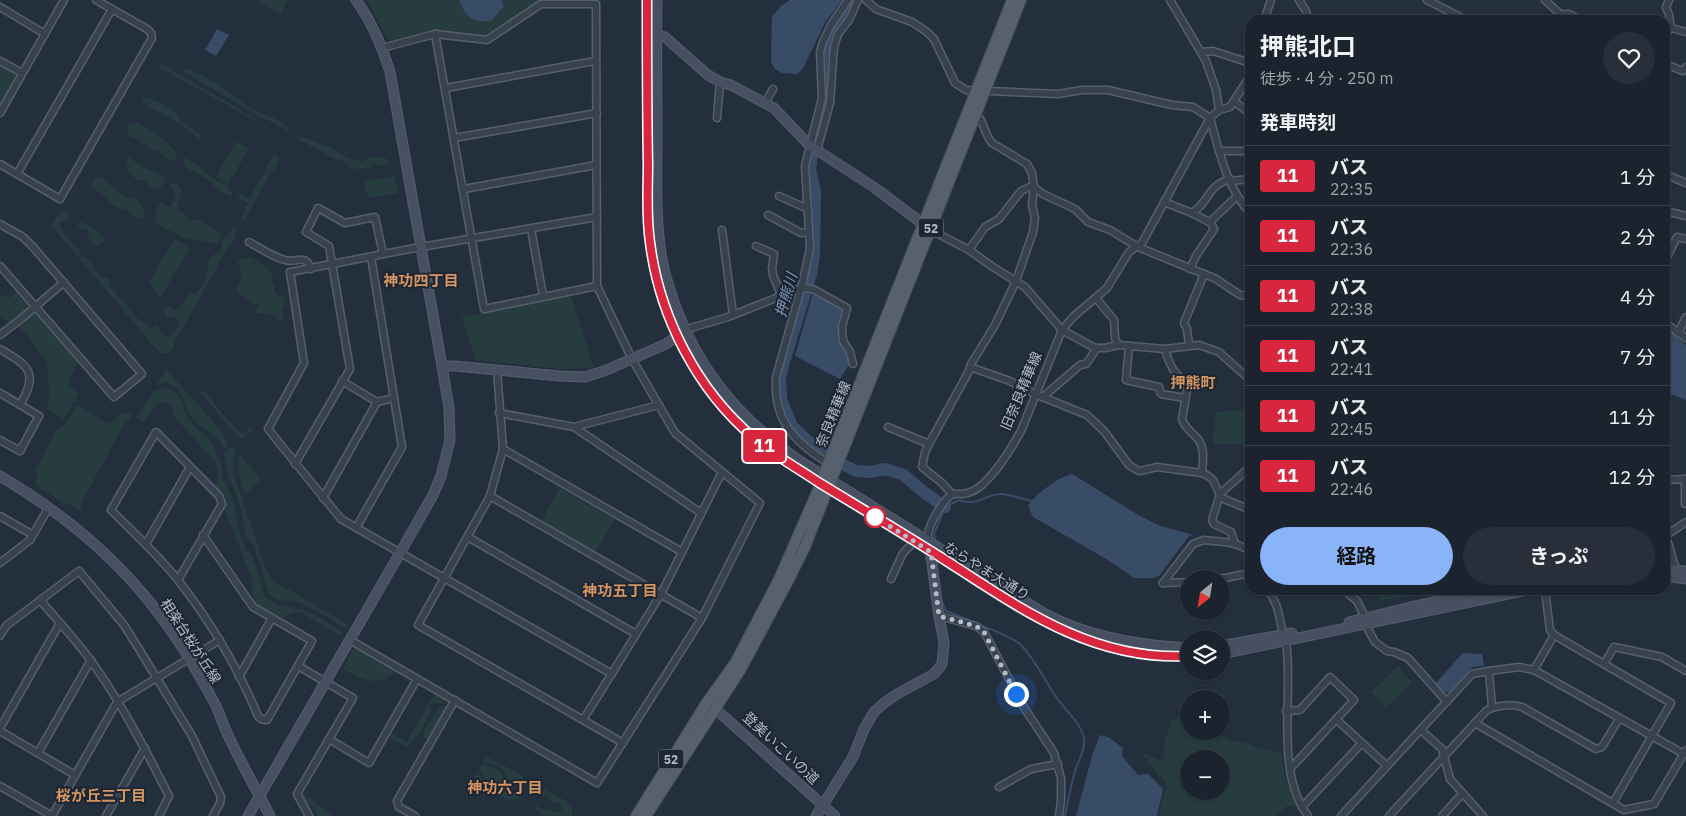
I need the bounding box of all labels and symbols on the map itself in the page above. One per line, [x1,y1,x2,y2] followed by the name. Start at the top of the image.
[918,218,944,238] road number: 52
[771,269,802,319] water label: 押熊川
[382,271,459,290] district label: 神功四丁目
[996,349,1046,433] street label: 旧奈良精華線
[1170,373,1216,392] district label: 押熊町
[812,378,854,450] street label: 奈良精華線
[742,430,786,462] line badge: 11
[864,506,886,528] unlabelled marker
[941,537,1033,605] street label: ならやま大通り
[1180,570,1230,620] north arrow
[581,581,658,600] district label: 神功五丁目
[157,595,225,687] street label: 相楽台桜が丘線
[1004,682,1029,707] your location
[739,708,823,788] street label: 登美いこいの道
[658,750,684,769] road number: 52
[466,778,543,797] district label: 神功六丁目
[56,786,146,805] district label: 桜が丘三丁目

